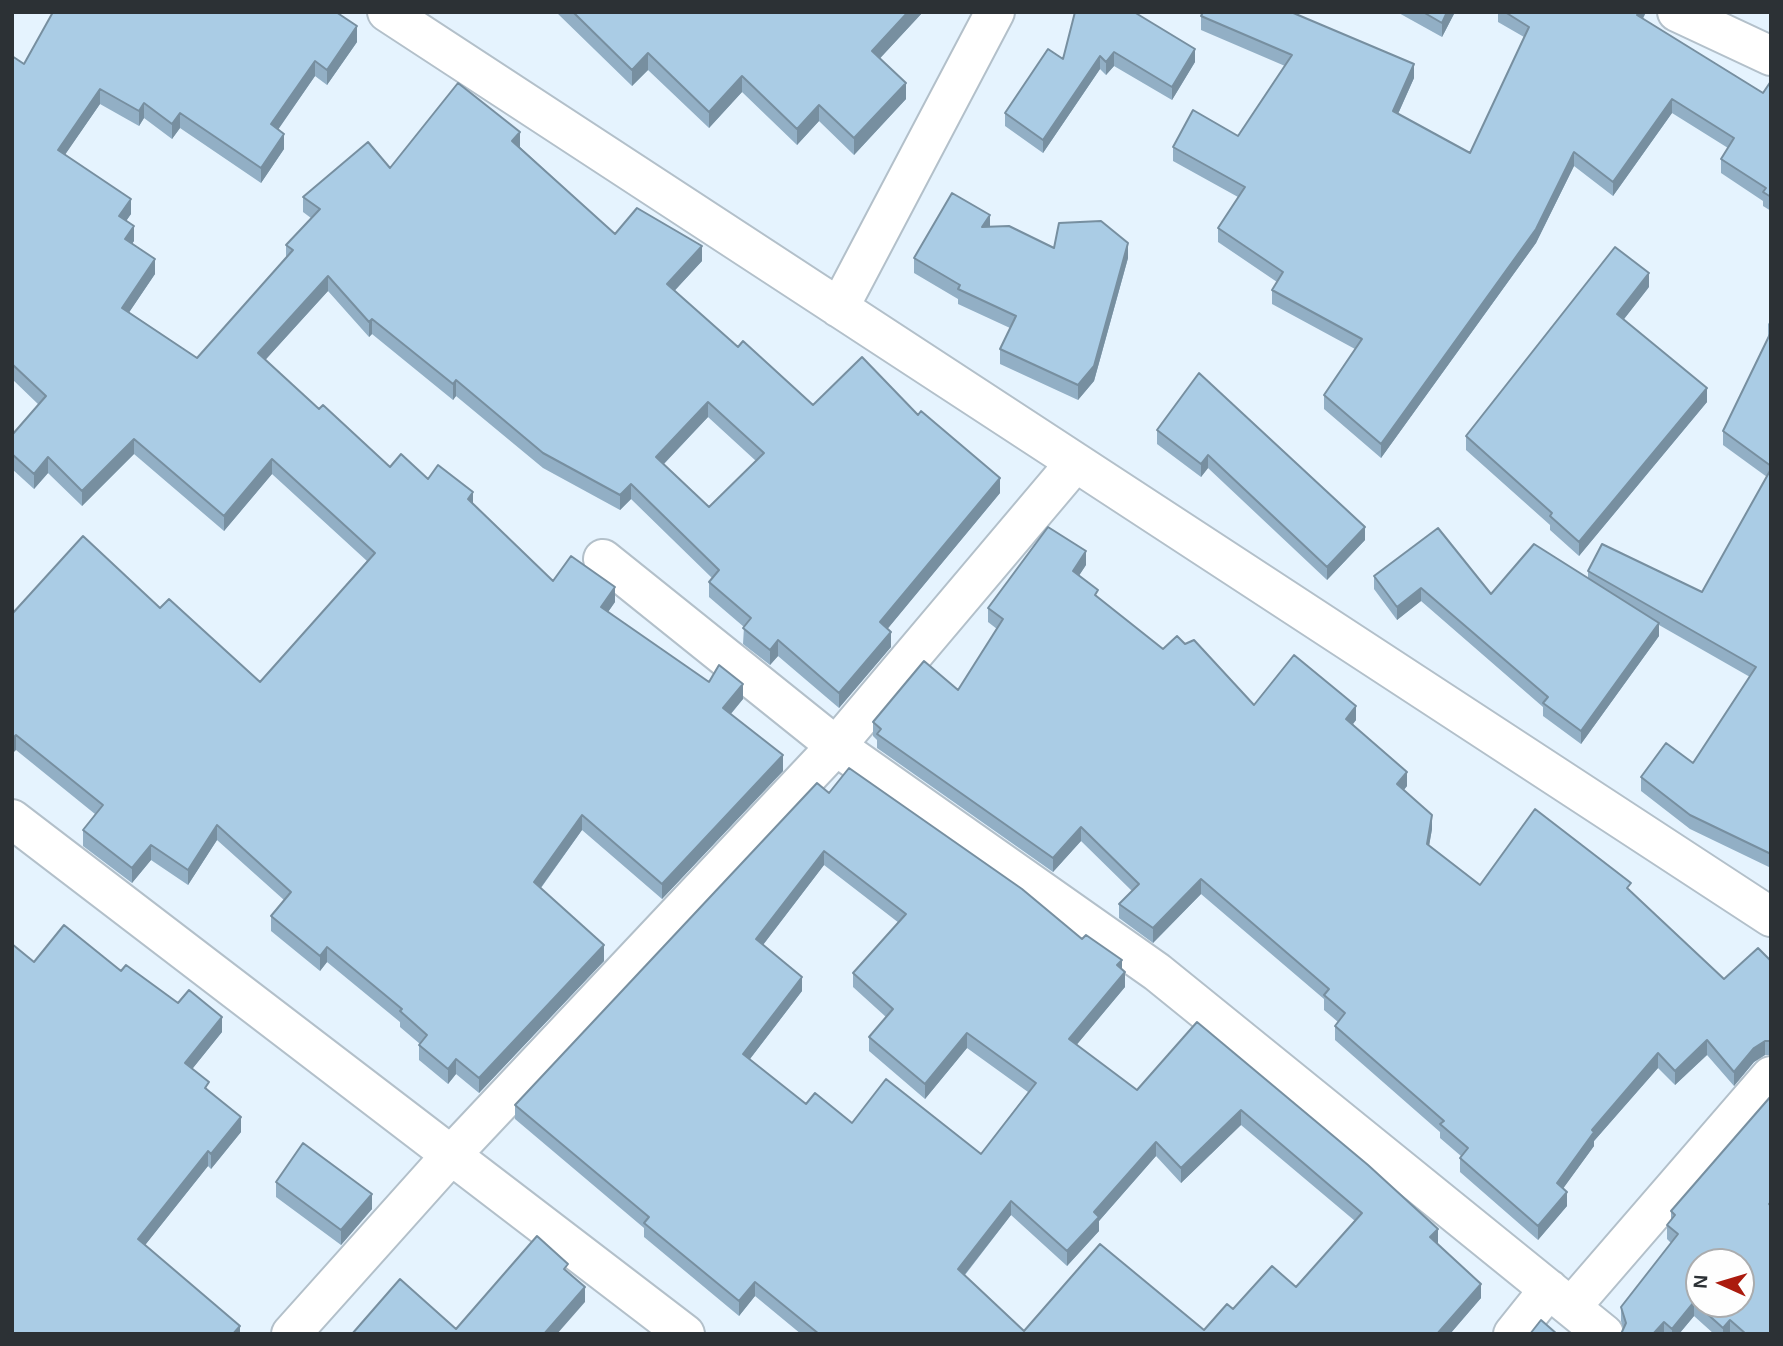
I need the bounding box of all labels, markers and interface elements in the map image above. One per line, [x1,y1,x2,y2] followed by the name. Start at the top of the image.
[1685,1248,1755,1318] north arrow
[1690,1274,1712,1289] text: N

